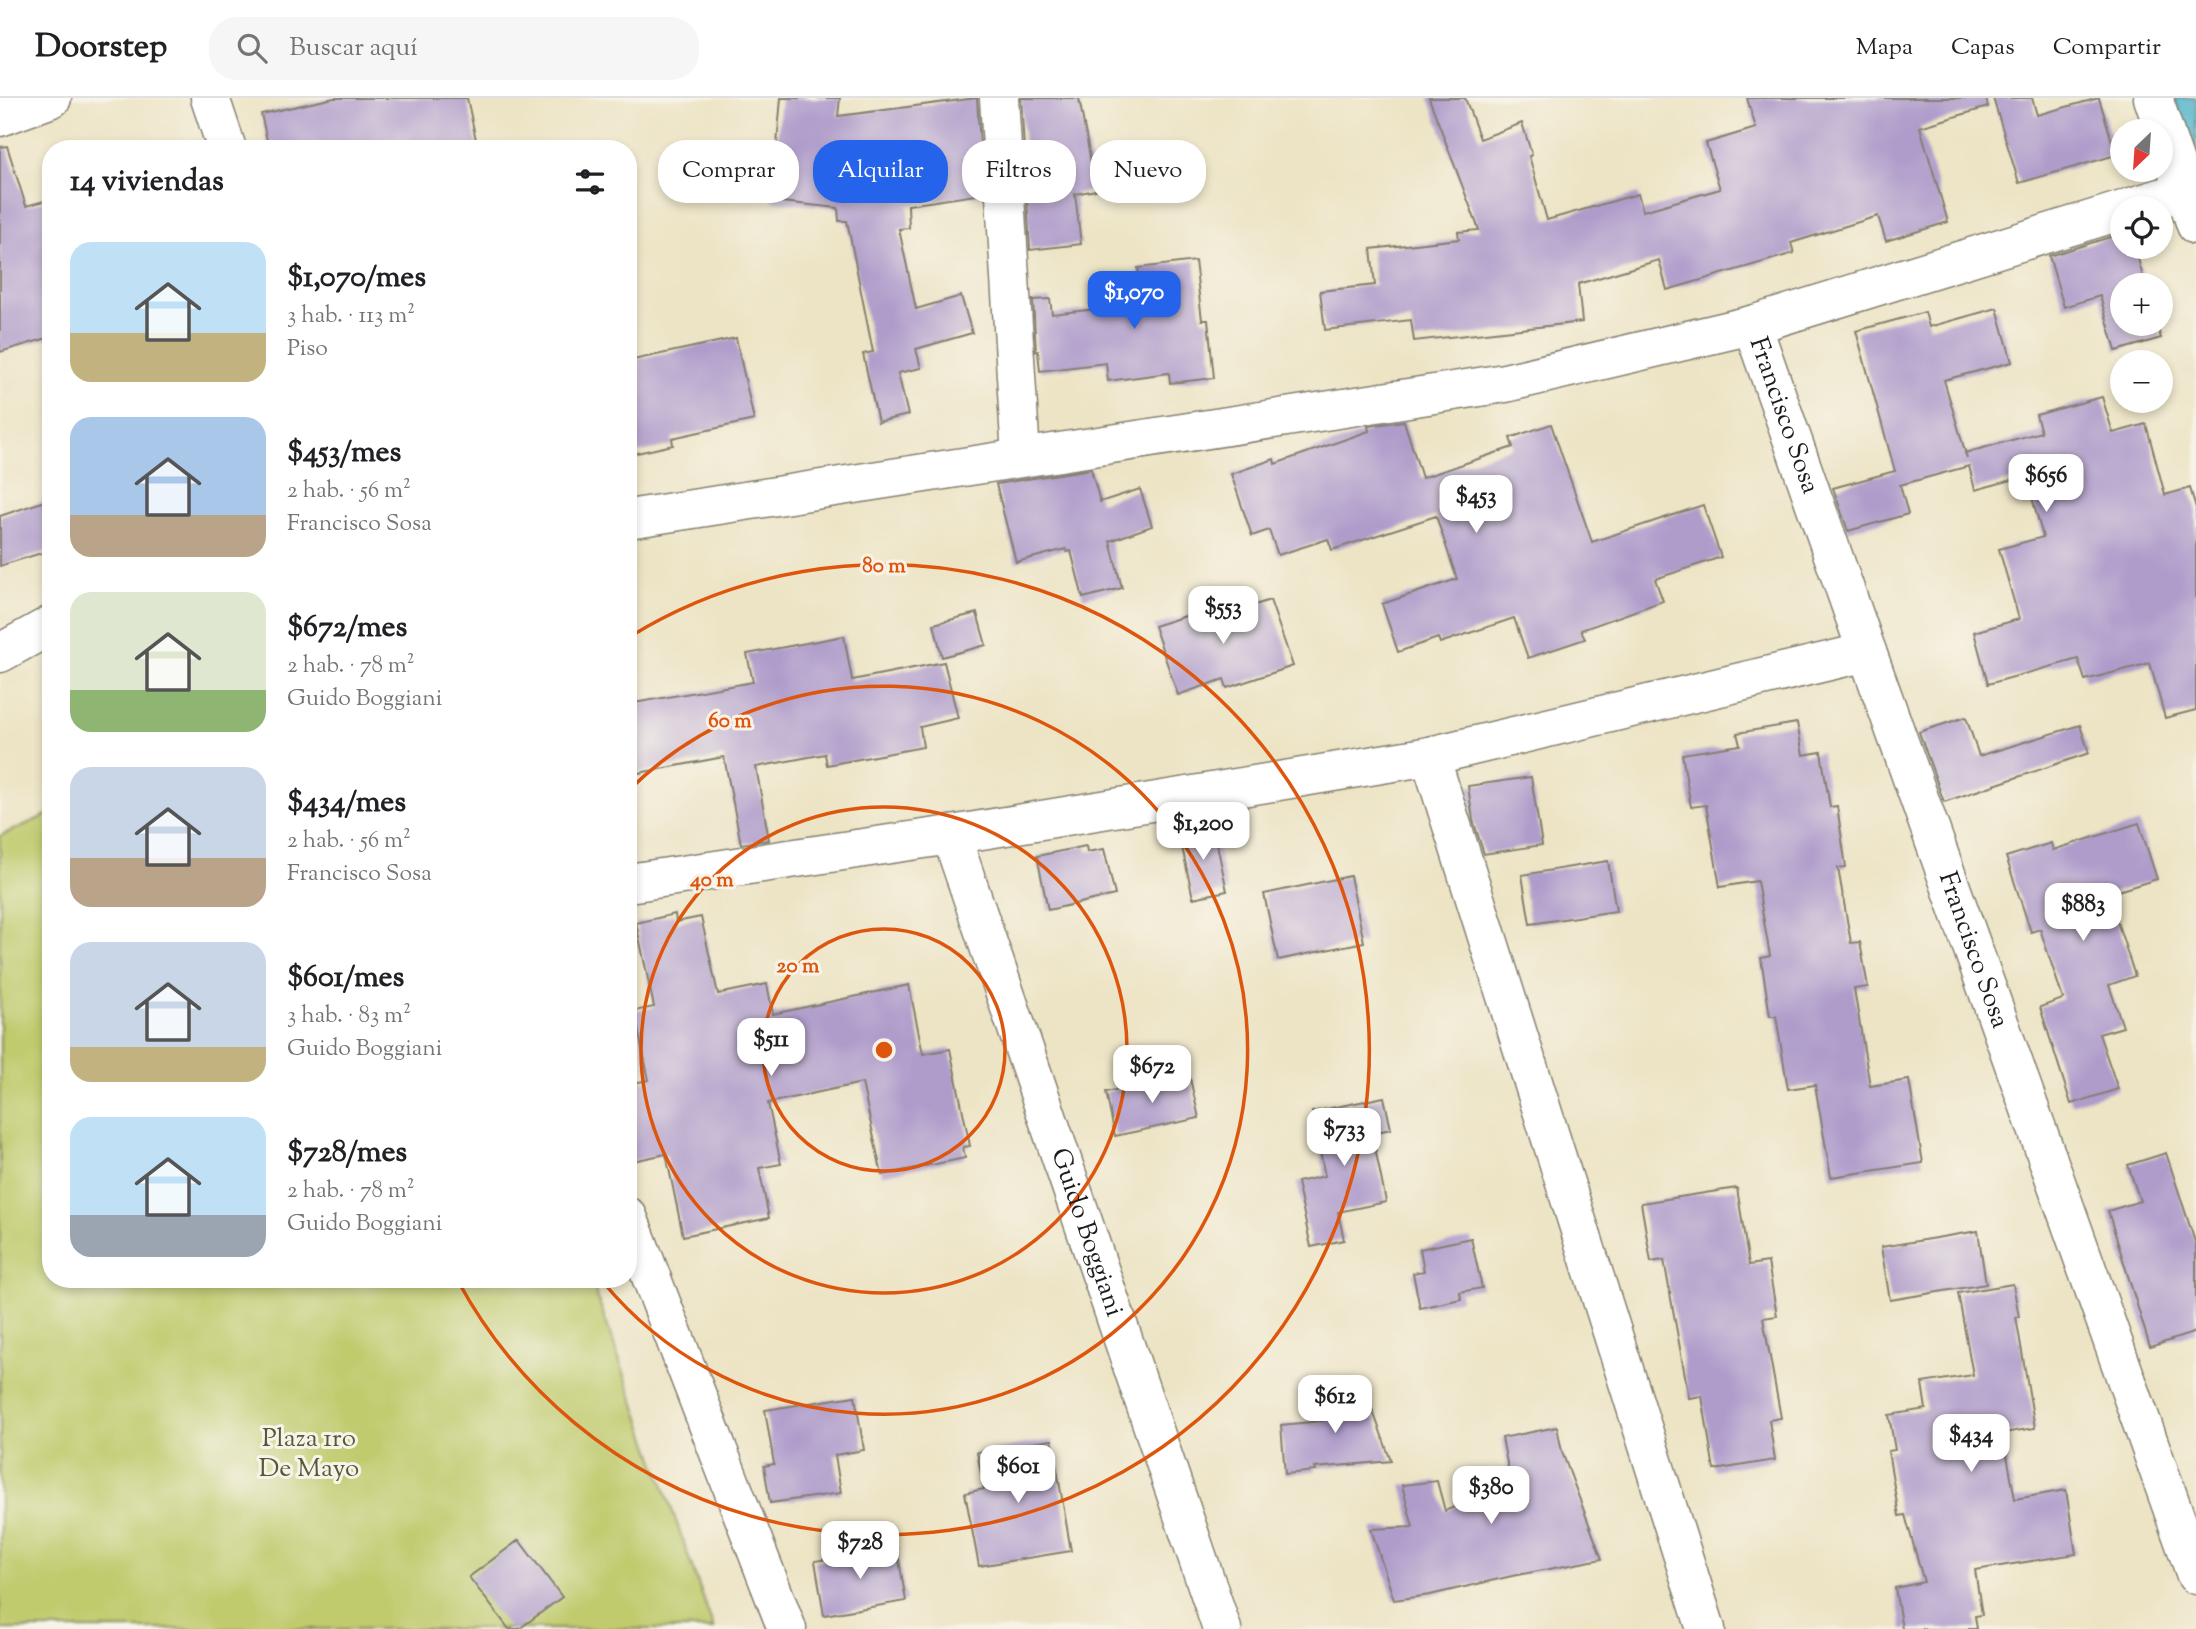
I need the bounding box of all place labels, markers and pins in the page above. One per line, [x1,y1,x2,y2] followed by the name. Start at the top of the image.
[1077,272,1191,331] pin: $1,070
[2005,454,2087,514] pin: $656
[1435,476,1517,535] pin: $453
[1182,587,1264,646] pin: $553
[1146,802,1260,862] pin: $1,200
[2042,884,2124,943] pin: $883
[730,1018,812,1078] pin: $511
[872,1038,896,1062] centre of rings
[1111,1046,1193,1105] pin: $672
[1303,1108,1385,1168] pin: $733
[1294,1376,1376,1435] pin: $612
[1930,1414,2012,1474] pin: $434
[977,1446,1059,1505] pin: $601
[1450,1466,1532,1526] pin: $380
[819,1522,901,1581] pin: $728

